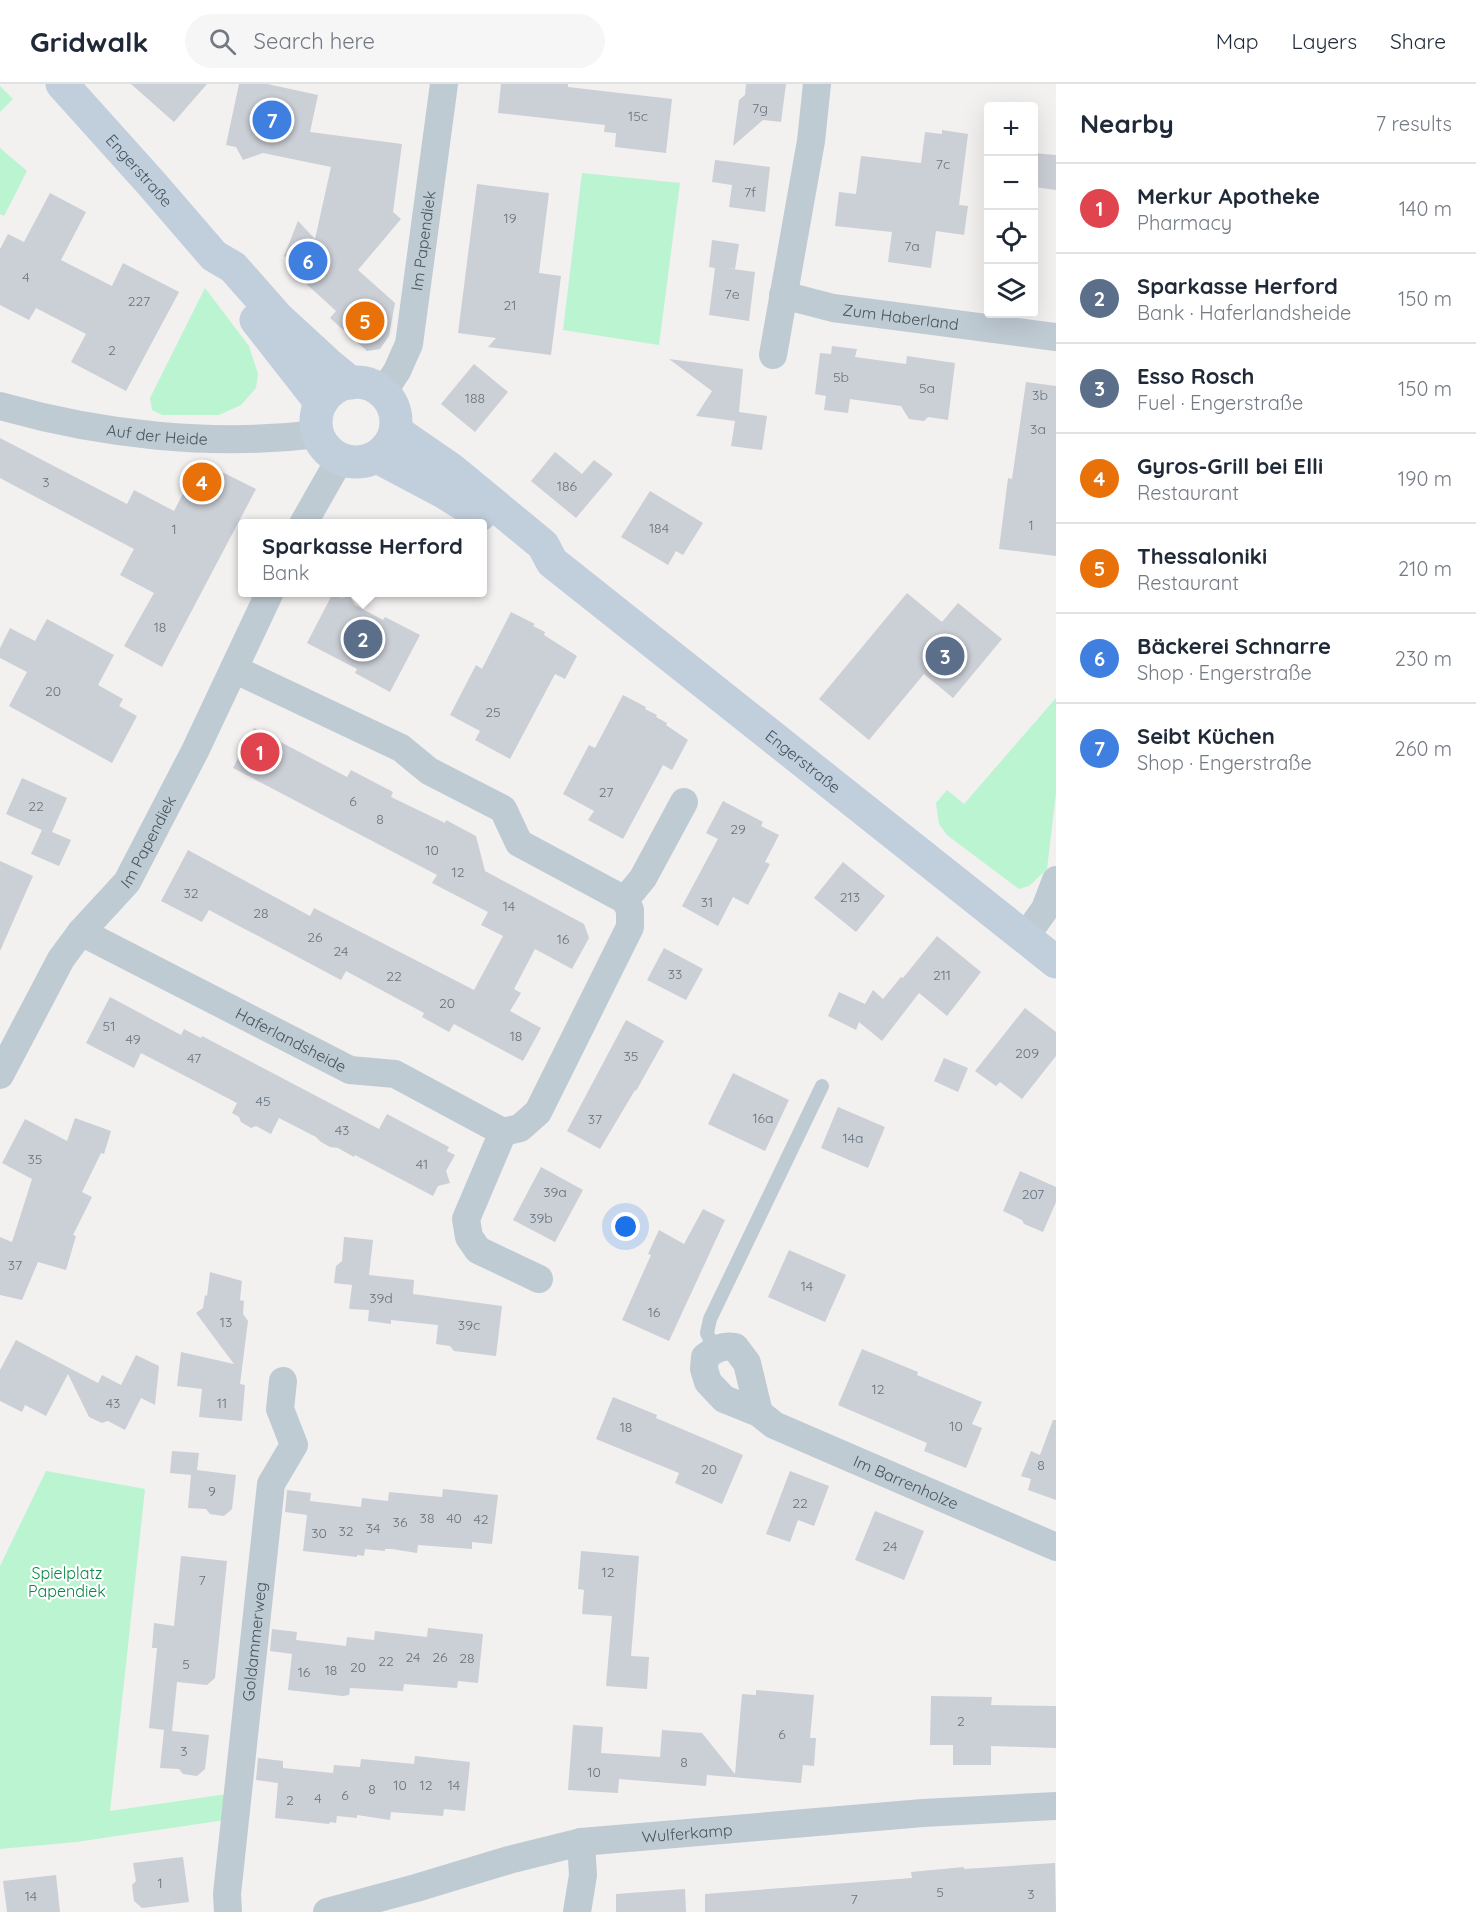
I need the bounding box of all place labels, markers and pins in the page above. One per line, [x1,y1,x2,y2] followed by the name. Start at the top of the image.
[252,98,292,142] pin: 7
[288,238,328,284] pin: 6
[346,298,385,344] pin: 5
[182,460,222,504] pin: 4
[344,616,382,662] pin: 2
[926,634,964,678] pin: 3
[240,730,280,774] pin: 1

